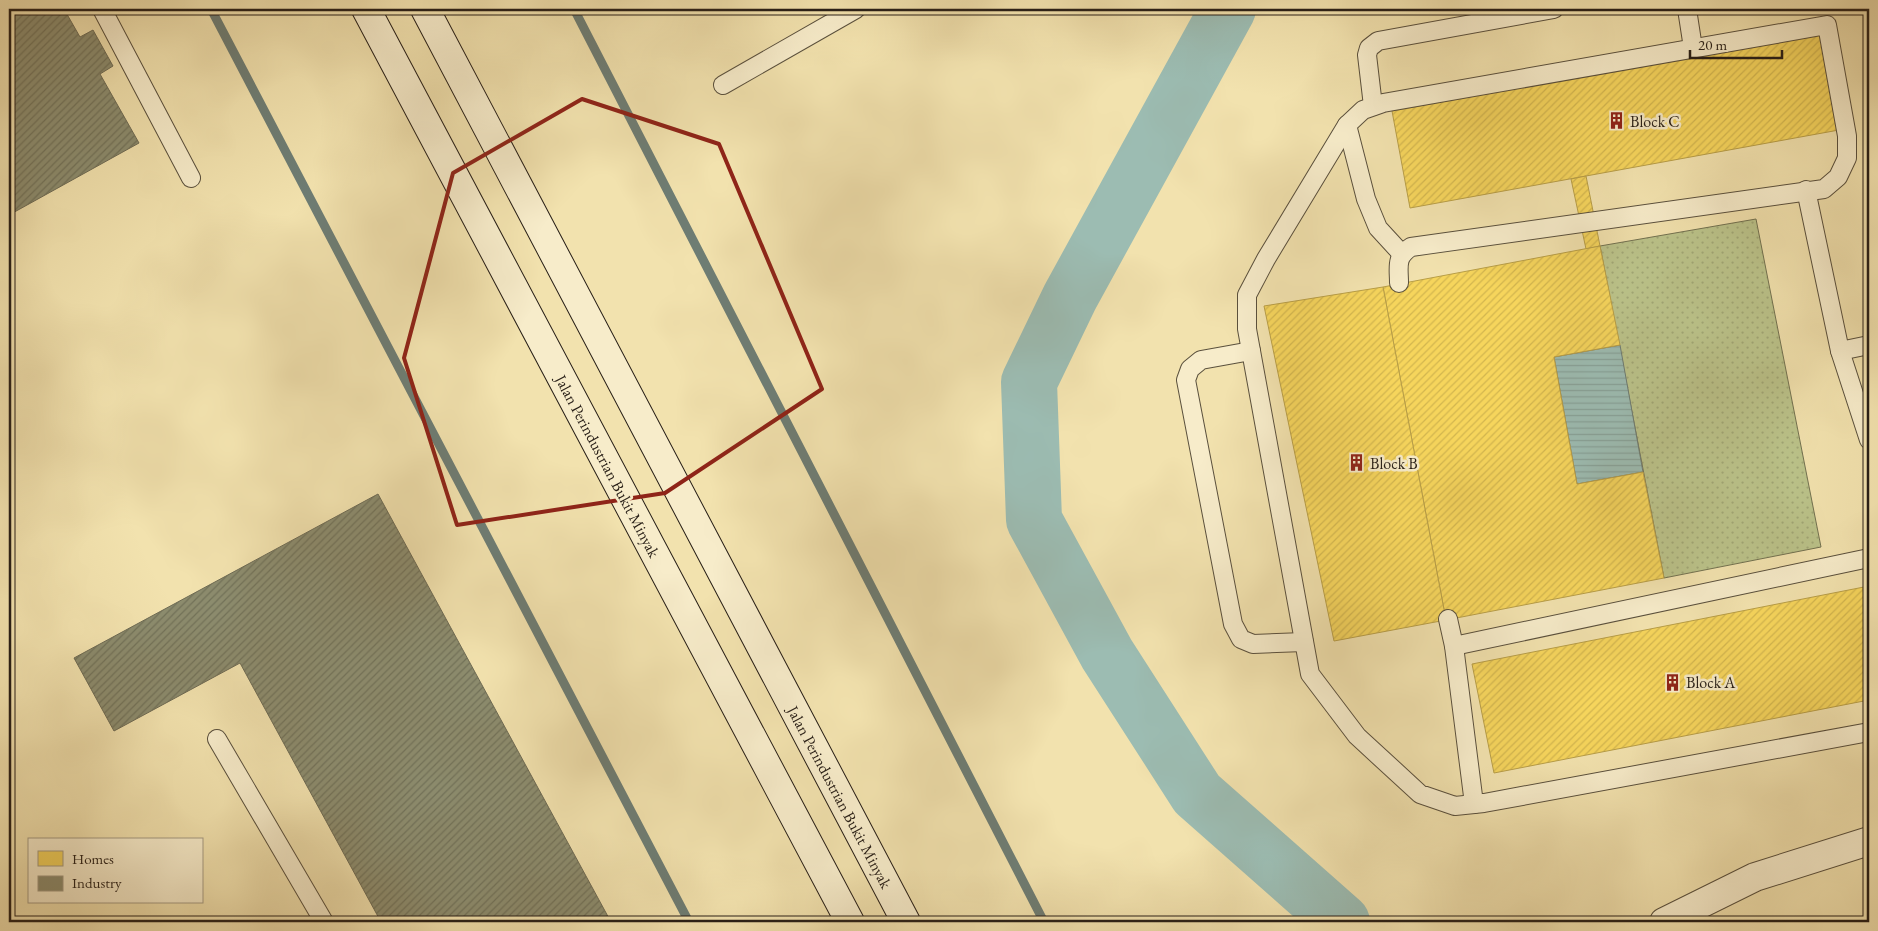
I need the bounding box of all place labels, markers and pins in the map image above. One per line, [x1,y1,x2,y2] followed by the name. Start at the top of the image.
[1606,111,1626,131] building icon: Block C
[1630,111,1680,132] place label: Block C
[1346,453,1366,473] building icon: Block B
[1370,453,1418,474] place label: Block B
[1662,672,1682,692] building icon: Block A
[1686,672,1736,693] place label: Block A

